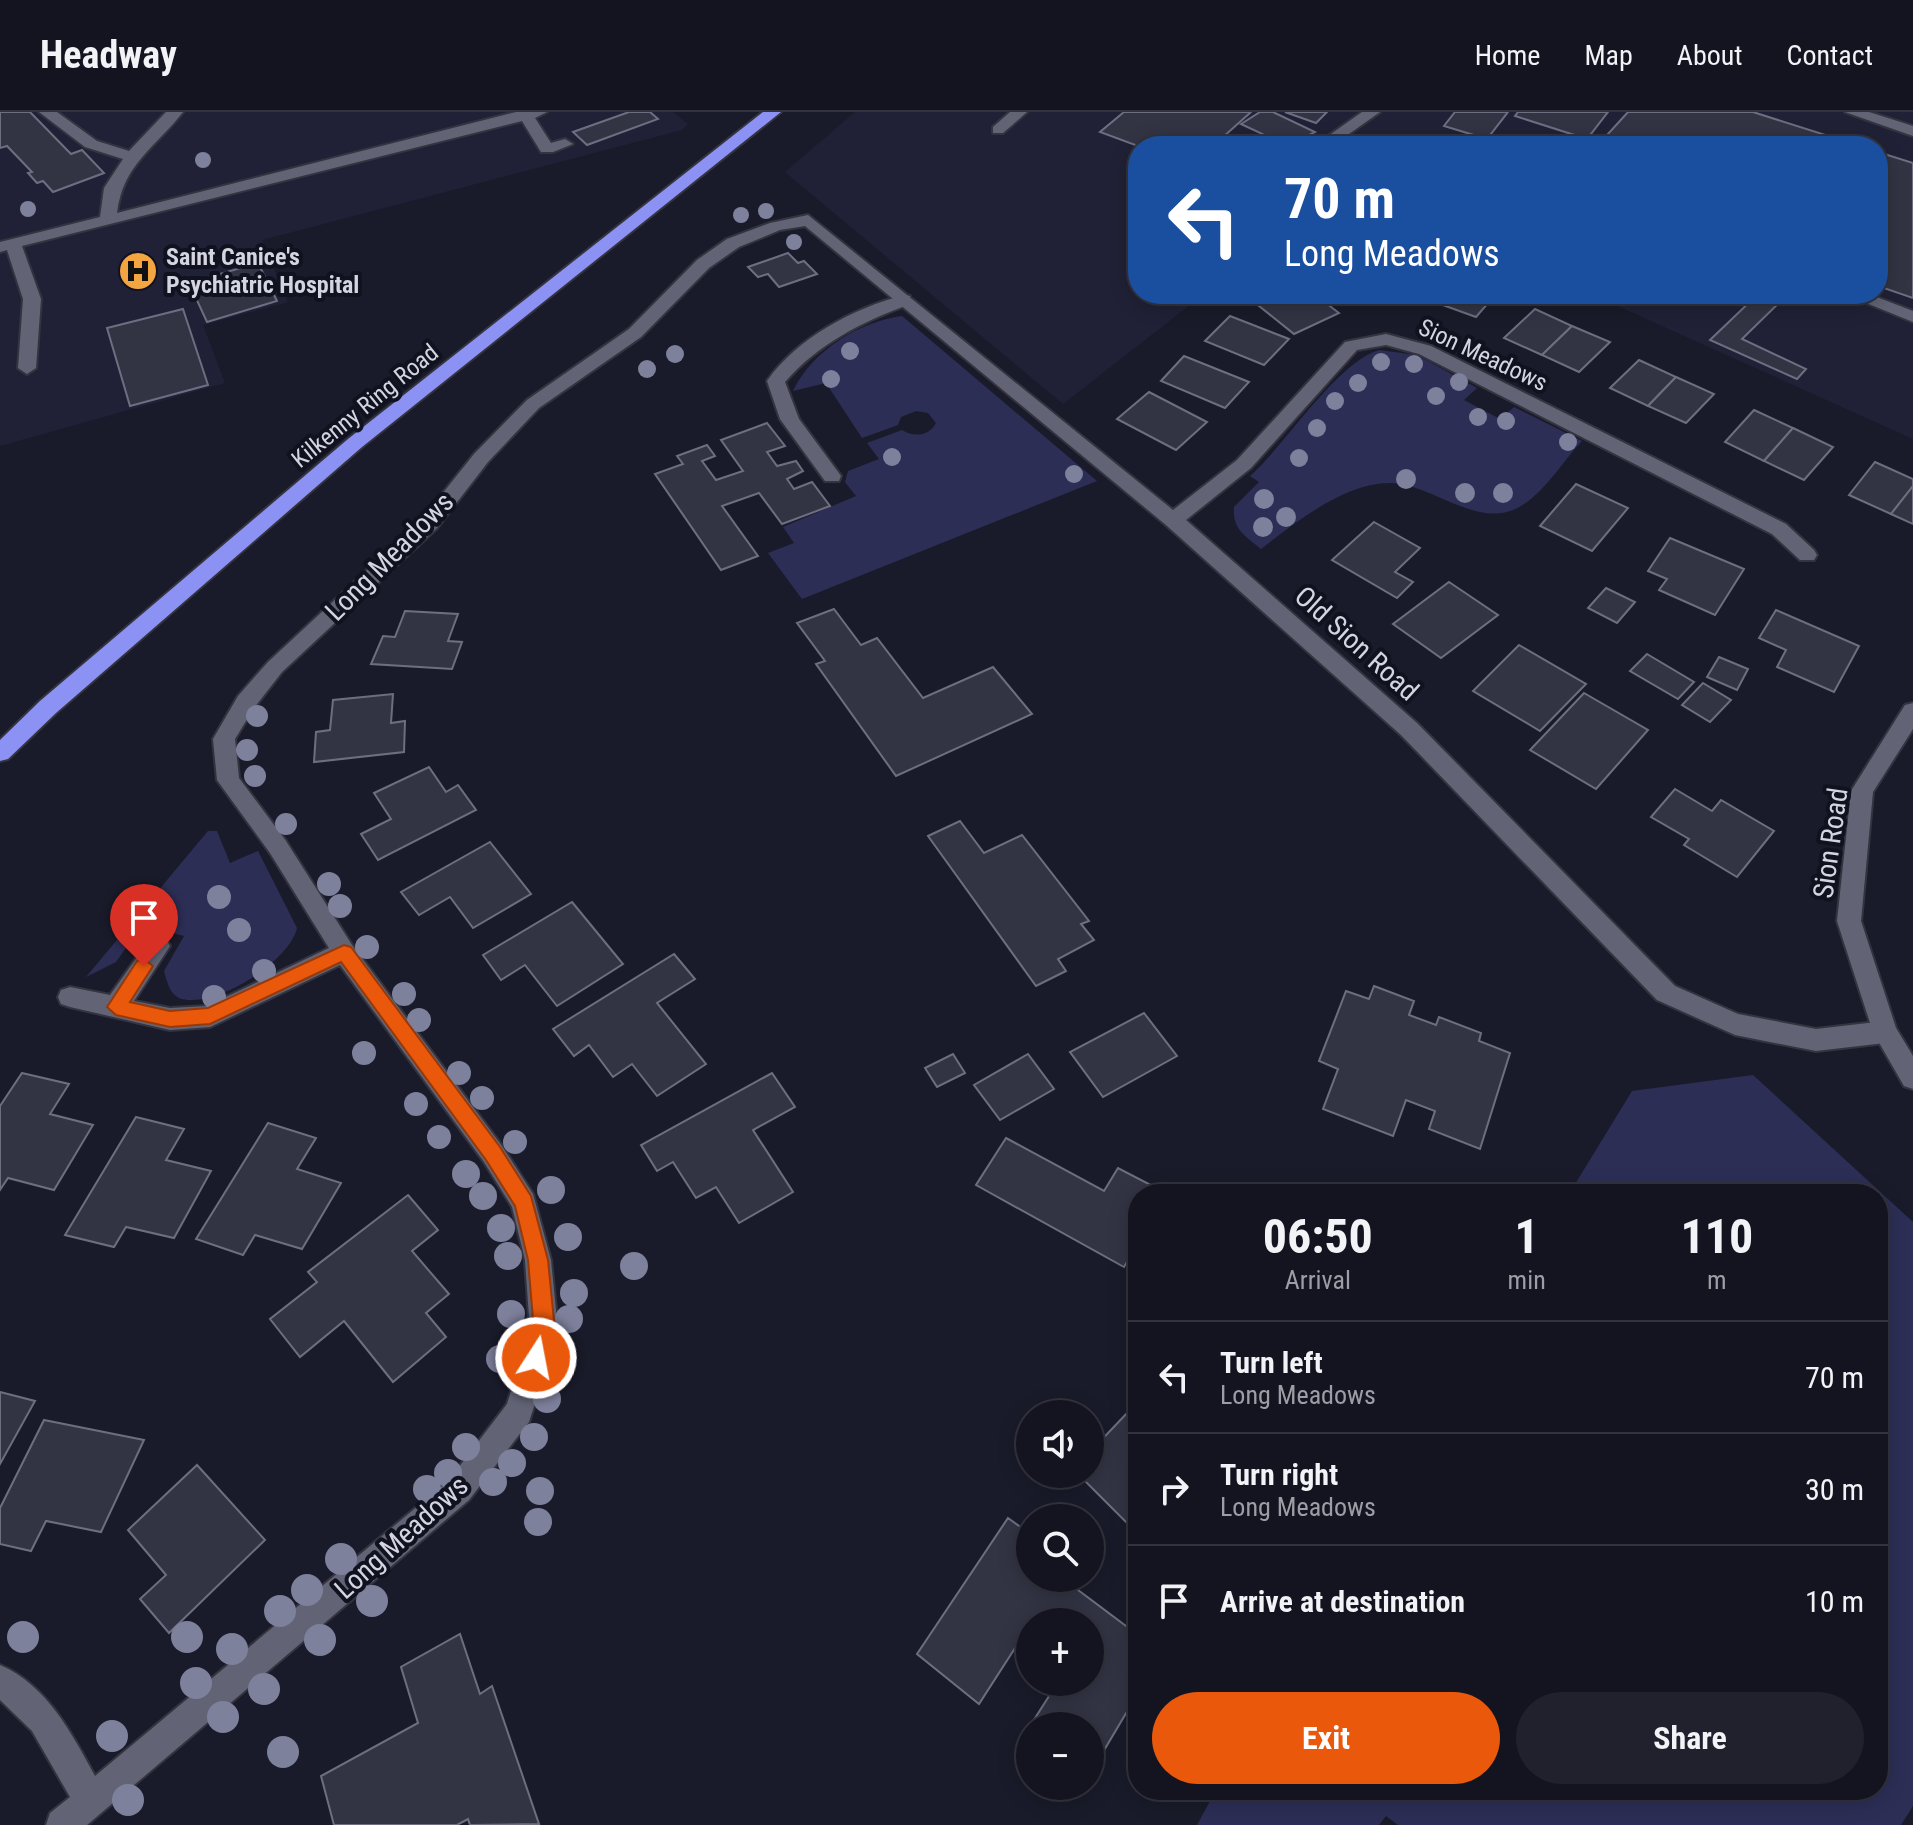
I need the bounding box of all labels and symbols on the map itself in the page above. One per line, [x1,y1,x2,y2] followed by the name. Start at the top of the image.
[166,243,359,299] place label: Saint Canice's Psychiatric Hospital
[117,250,159,292] hospital icon: Saint Canice's Psychiatric Hospital
[1414,313,1552,397] street label: Sion Meadows
[286,338,444,474] street label: Kilkenny Ring Road
[318,485,460,627] street label: Long Meadows
[1288,579,1425,707] street label: Old Sion Road
[1806,786,1855,900] street label: Sion Road
[110,884,178,966] pin
[494,1316,578,1400] position arrow
[328,1469,475,1606] street label: Long Meadows

